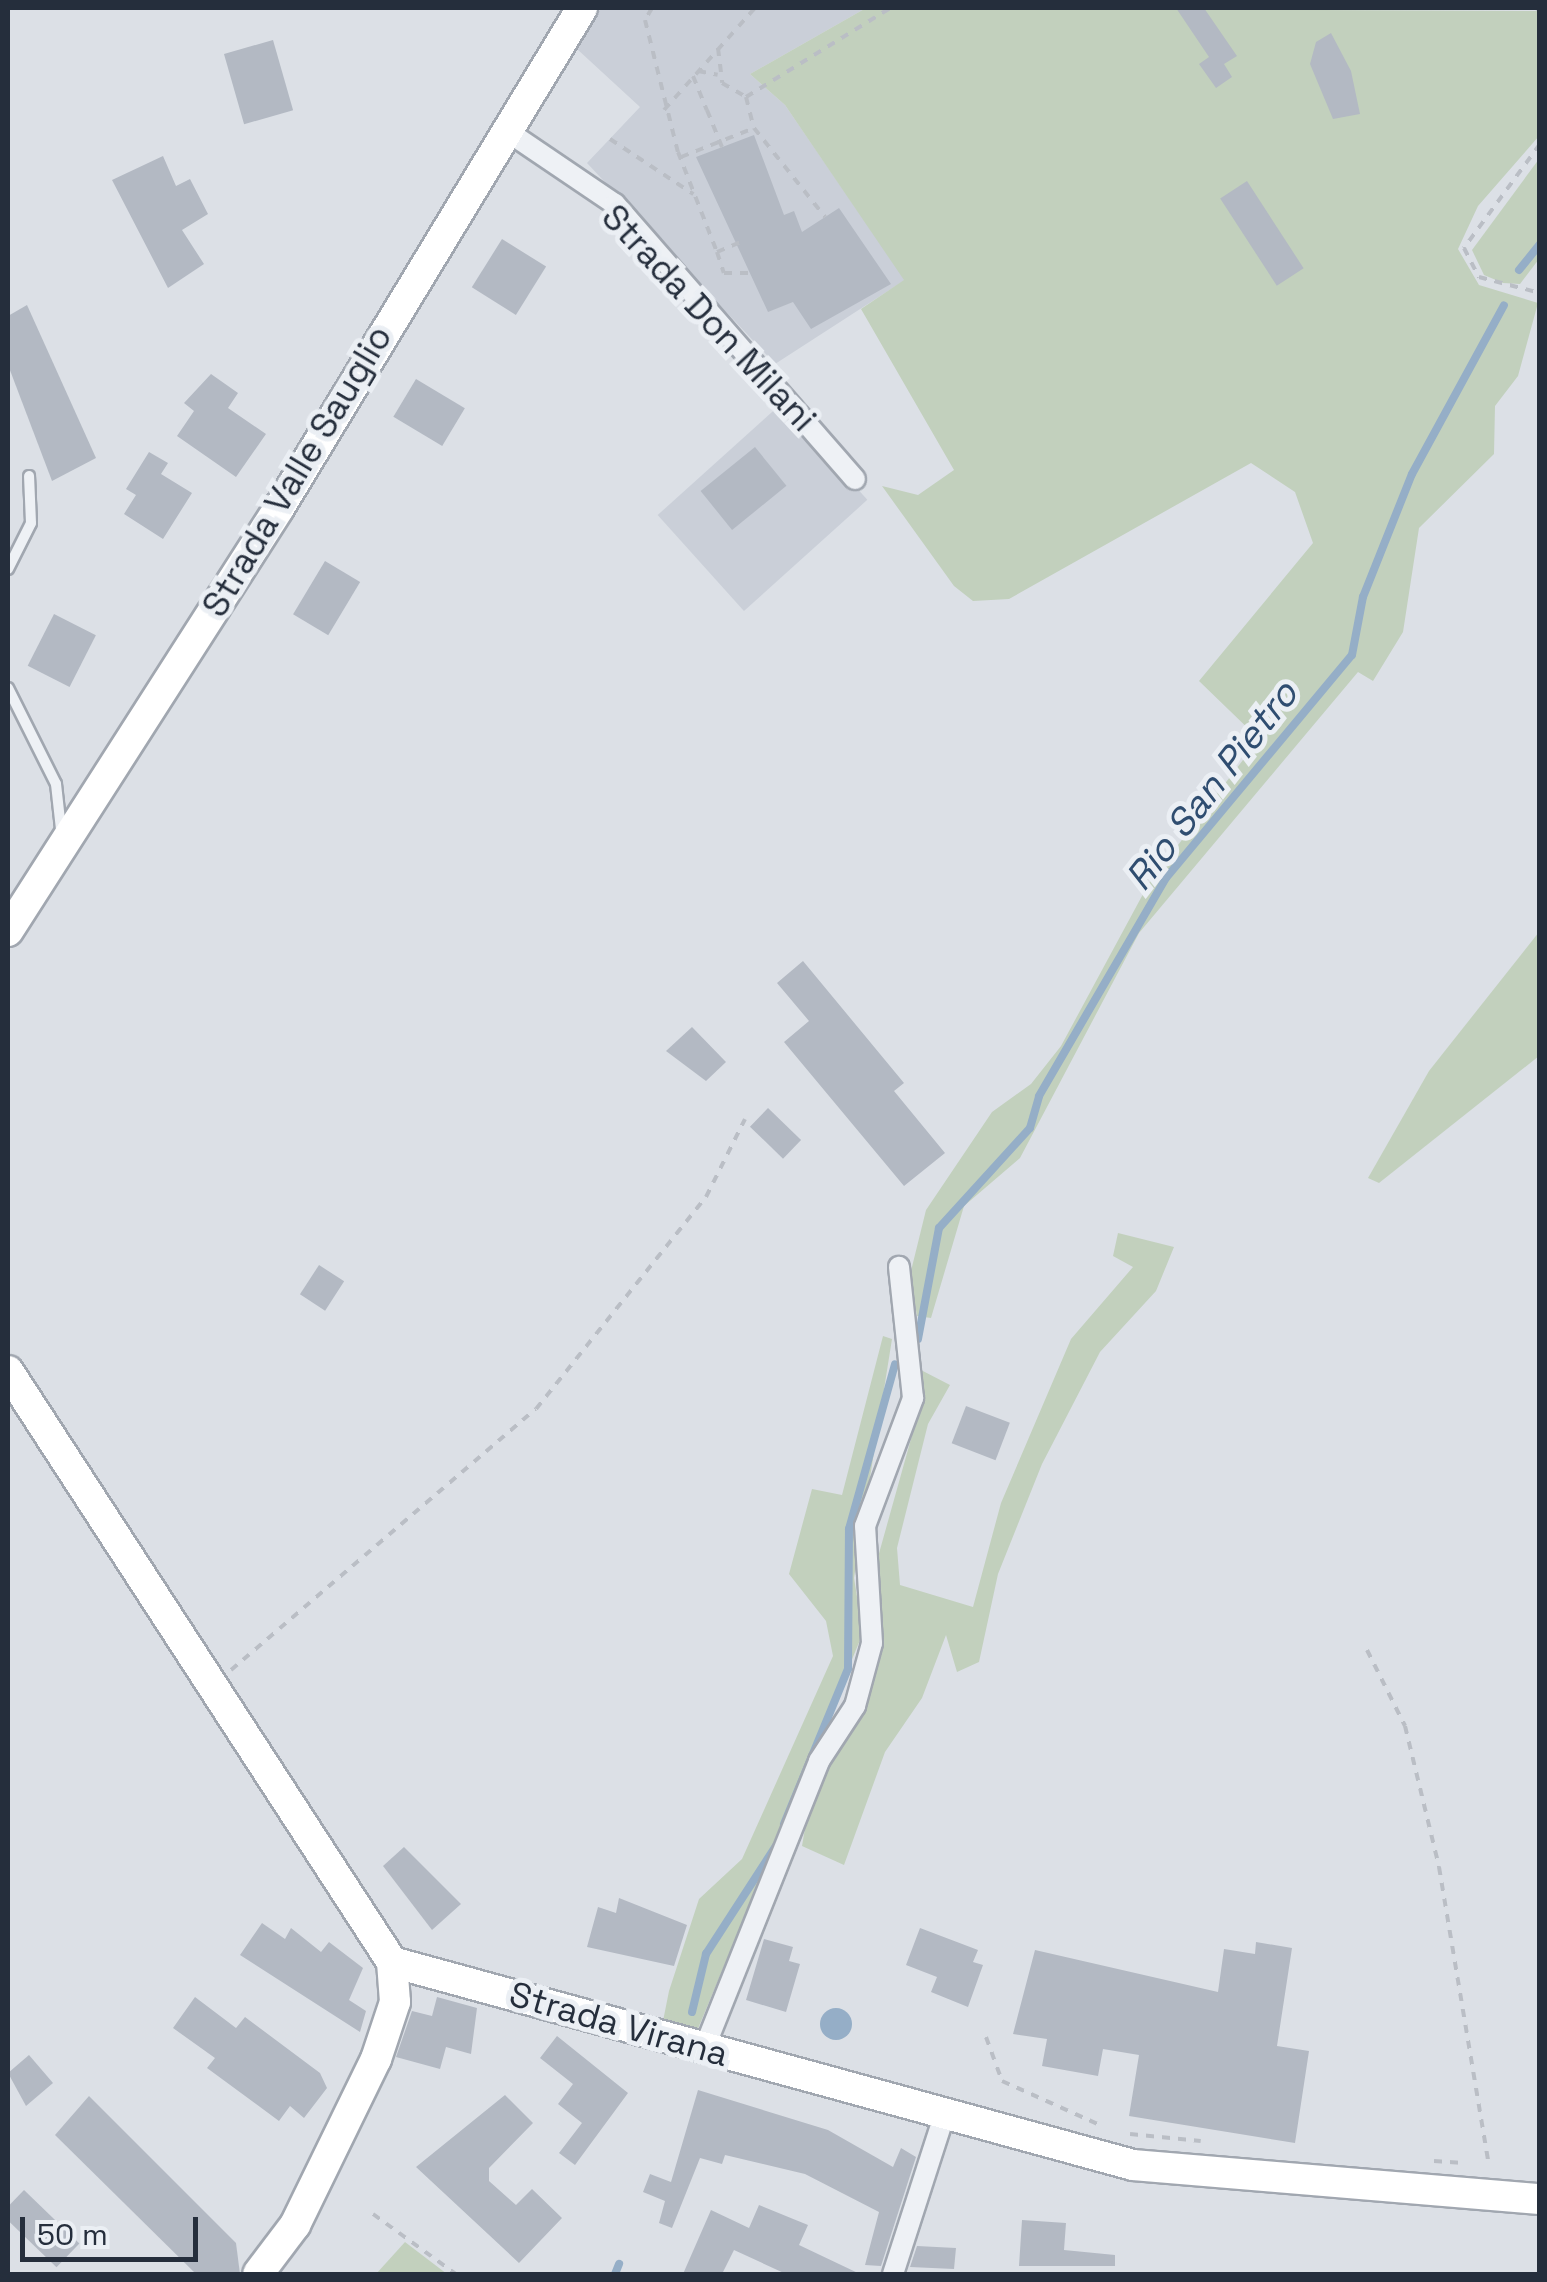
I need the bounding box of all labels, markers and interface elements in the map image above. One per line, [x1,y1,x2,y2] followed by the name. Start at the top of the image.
[593,196,825,440] street label: Strada Don Milani
[193,318,401,624] street label: Strada Valle Sauglio
[1116,672,1308,900] water label: Rio San Pietro
[505,1973,733,2075] street label: Strada Virana
[25,2197,202,2259] scale bar
[37,2215,108,2254] text: 50 m

